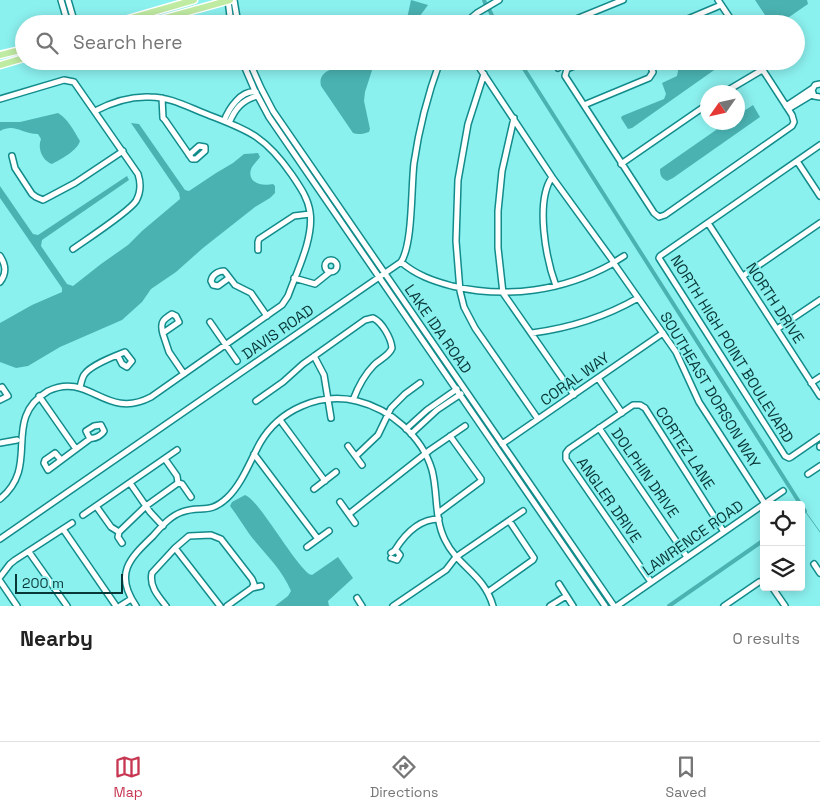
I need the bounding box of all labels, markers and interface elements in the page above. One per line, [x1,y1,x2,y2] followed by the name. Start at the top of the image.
[15,15,805,70] search box
[33,29,61,57] icon: search
[73,30,183,55] text: Search here
[700,85,745,130] north arrow
[667,251,798,446] street label: NORTH HIGH POINT BOULEVARD
[742,259,809,347] street label: NORTH DRIVE
[401,280,476,377] street label: LAKE IDA ROAD
[238,300,317,363] street label: DAVIS ROAD
[656,308,765,471] street label: SOUTHEAST DORSON WAY
[536,348,613,409] street label: CORAL WAY
[652,403,719,493] street label: CORTEZ LANE
[607,424,683,521] street label: DOLPHIN DRIVE
[573,453,646,546] street label: ANGLER DRIVE
[639,496,747,579] street label: LAWRENCE ROAD
[760,501,805,591] map controls
[760,501,805,546] button: locate
[760,546,805,591] button: layers
[15,571,122,594] scale bar
[22,574,64,592] text: 200 m
[20,625,93,652] text: Nearby
[732,628,800,649] text: 0 results
[114,753,143,801] tab: Map
[370,753,438,801] tab: Directions
[666,753,706,801] tab: Saved

